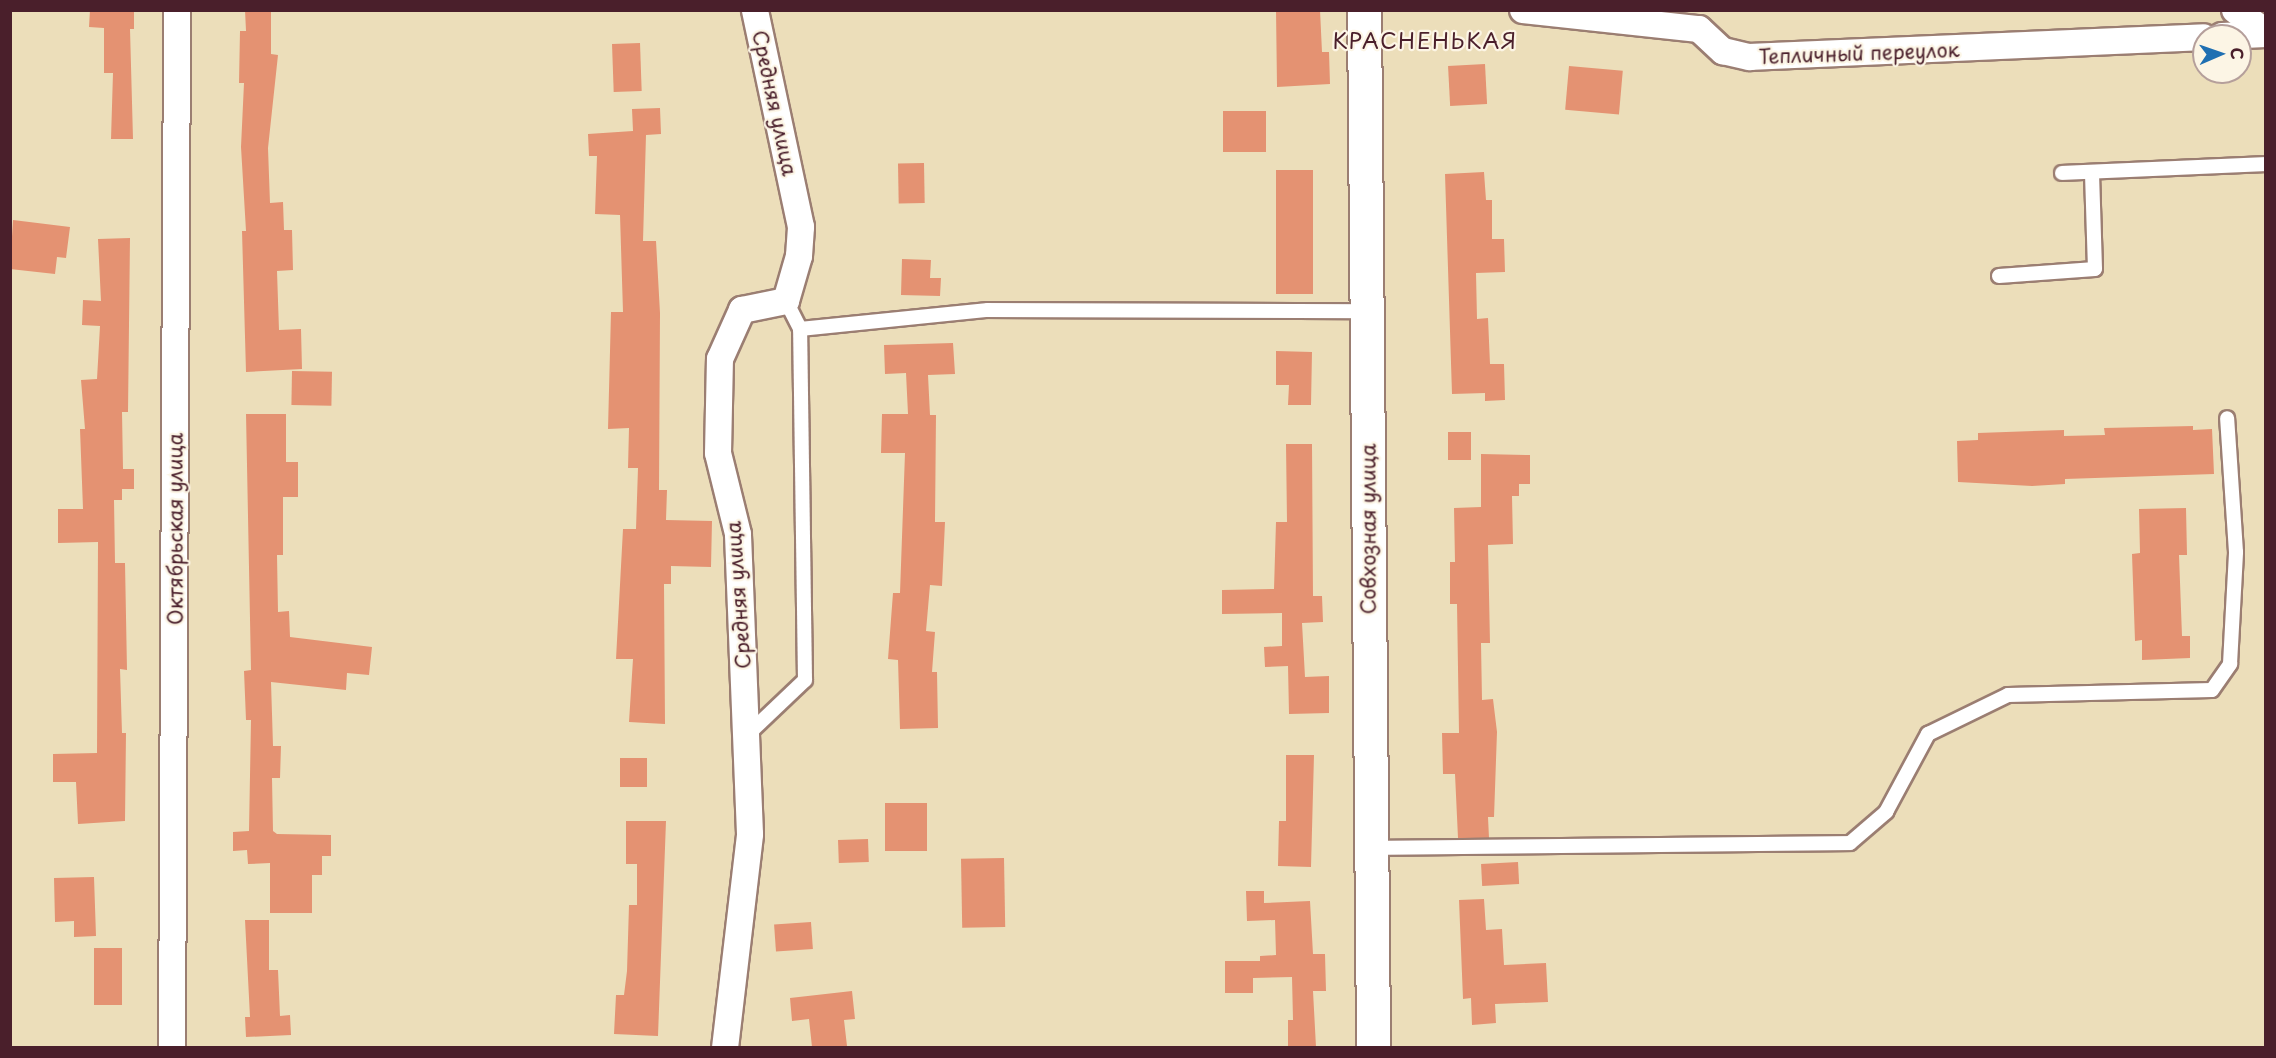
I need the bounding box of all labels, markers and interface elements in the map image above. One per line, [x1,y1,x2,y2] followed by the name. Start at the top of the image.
[2192,24,2252,84] north arrow
[1333,27,1517,53] district label: КРАСНЕНЬКАЯ
[748,28,802,178] street label: Средняя улица
[1758,38,1960,68] street label: Тепличный переулок
[2226,47,2250,60] text: С
[163,432,187,626] street label: Октябрьская улица
[1356,443,1380,615] street label: Совхозная улица
[721,520,755,670] street label: Средняя улица

